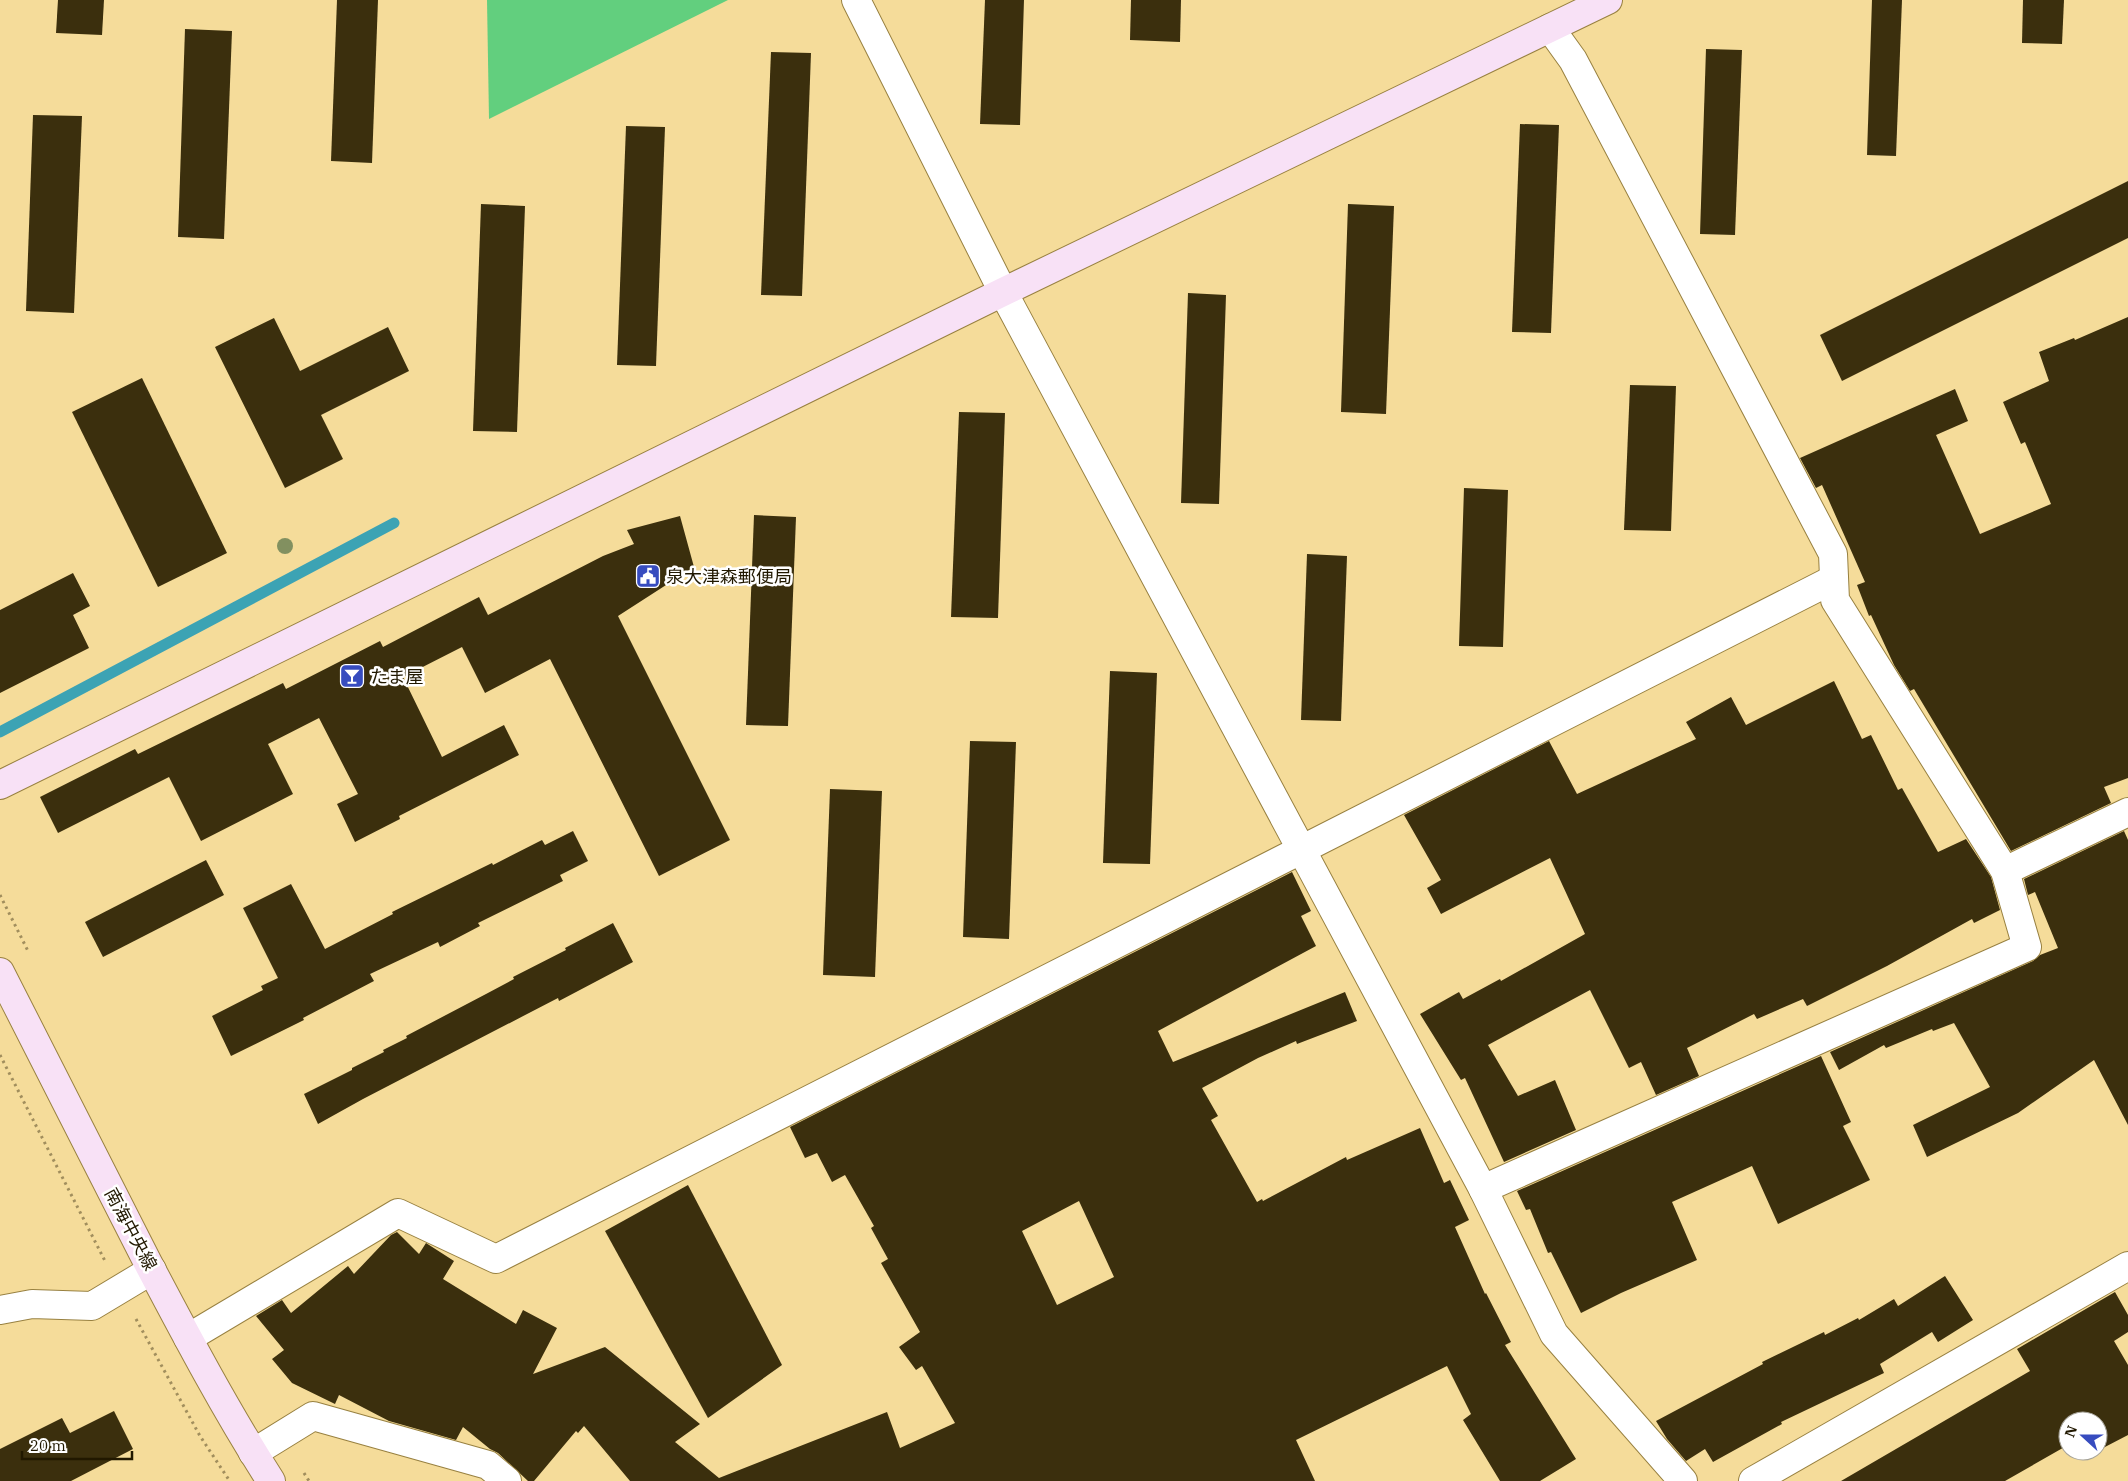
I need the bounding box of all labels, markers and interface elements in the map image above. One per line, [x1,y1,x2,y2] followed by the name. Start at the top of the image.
[635,563,661,589] public building icon: 泉大津森郵便局
[666,565,792,588] place label: 泉大津森郵便局
[339,663,365,689] bar icon: たま屋
[370,665,423,688] place label: たま屋
[100,1184,162,1274] street label: 南海中央線
[2058,1411,2108,1461] north arrow
[2060,1423,2081,1440] text: N
[22,1428,132,1460] scale bar
[30,1436,66,1455] text: 20 m

